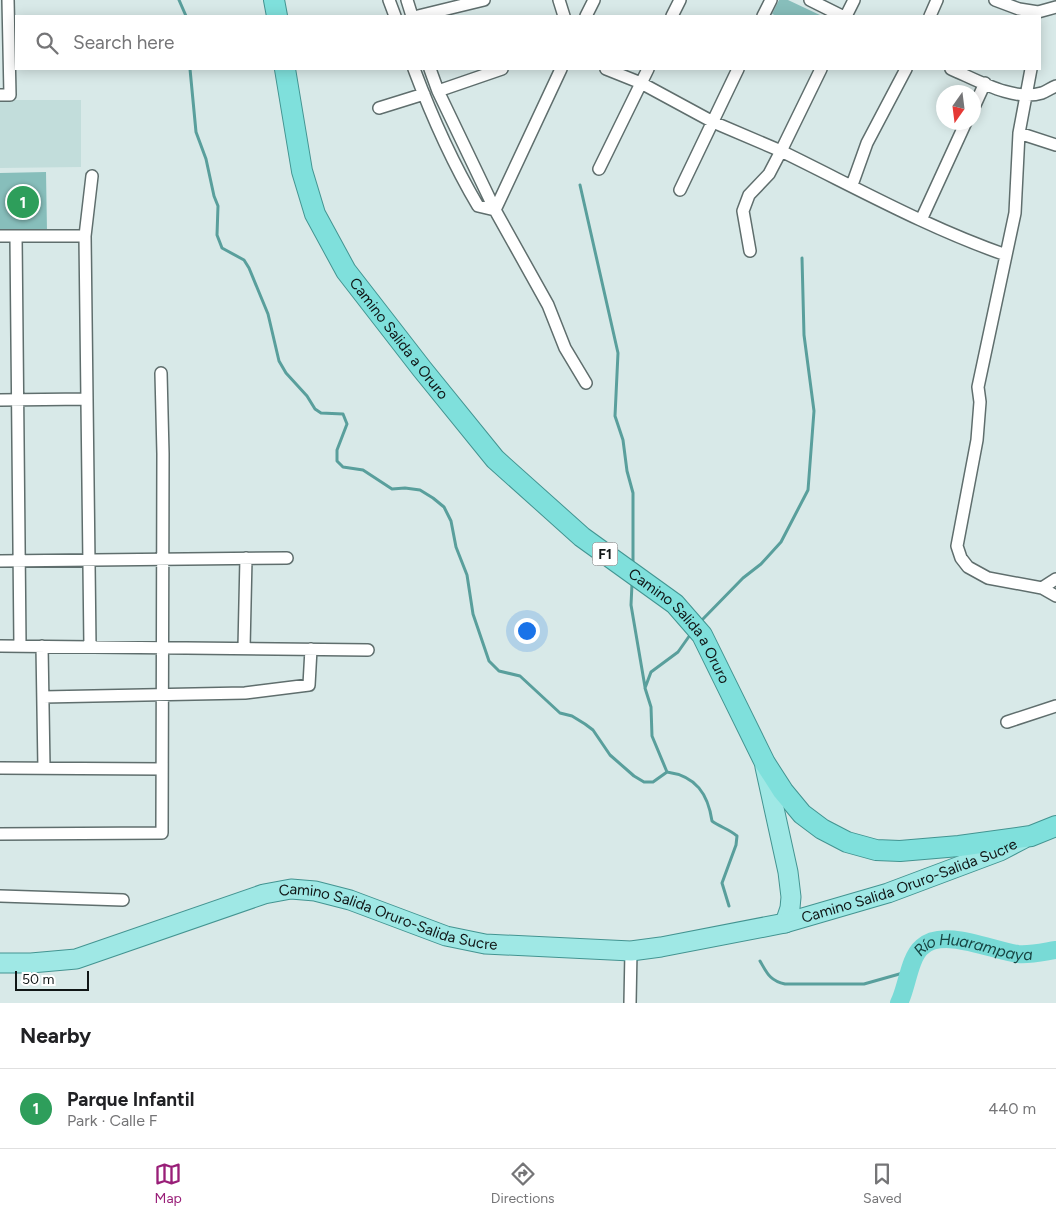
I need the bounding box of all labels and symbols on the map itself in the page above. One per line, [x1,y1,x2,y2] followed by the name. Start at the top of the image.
[936,85,981,130] north arrow
[7,183,39,221] pin: 1
[346,274,452,403] street label: Camino Salida a Oruro
[592,542,618,566] road number: F1
[625,564,734,687] street label: Camino Salida a Oruro
[514,618,540,644] your location
[799,835,1020,927] street label: Camino Salida Oruro-Salida Sucre
[277,880,498,954] street label: Camino Salida Oruro-Salida Sucre
[909,930,1033,964] water label: Río Huarampaya
[15,968,89,991] scale bar

